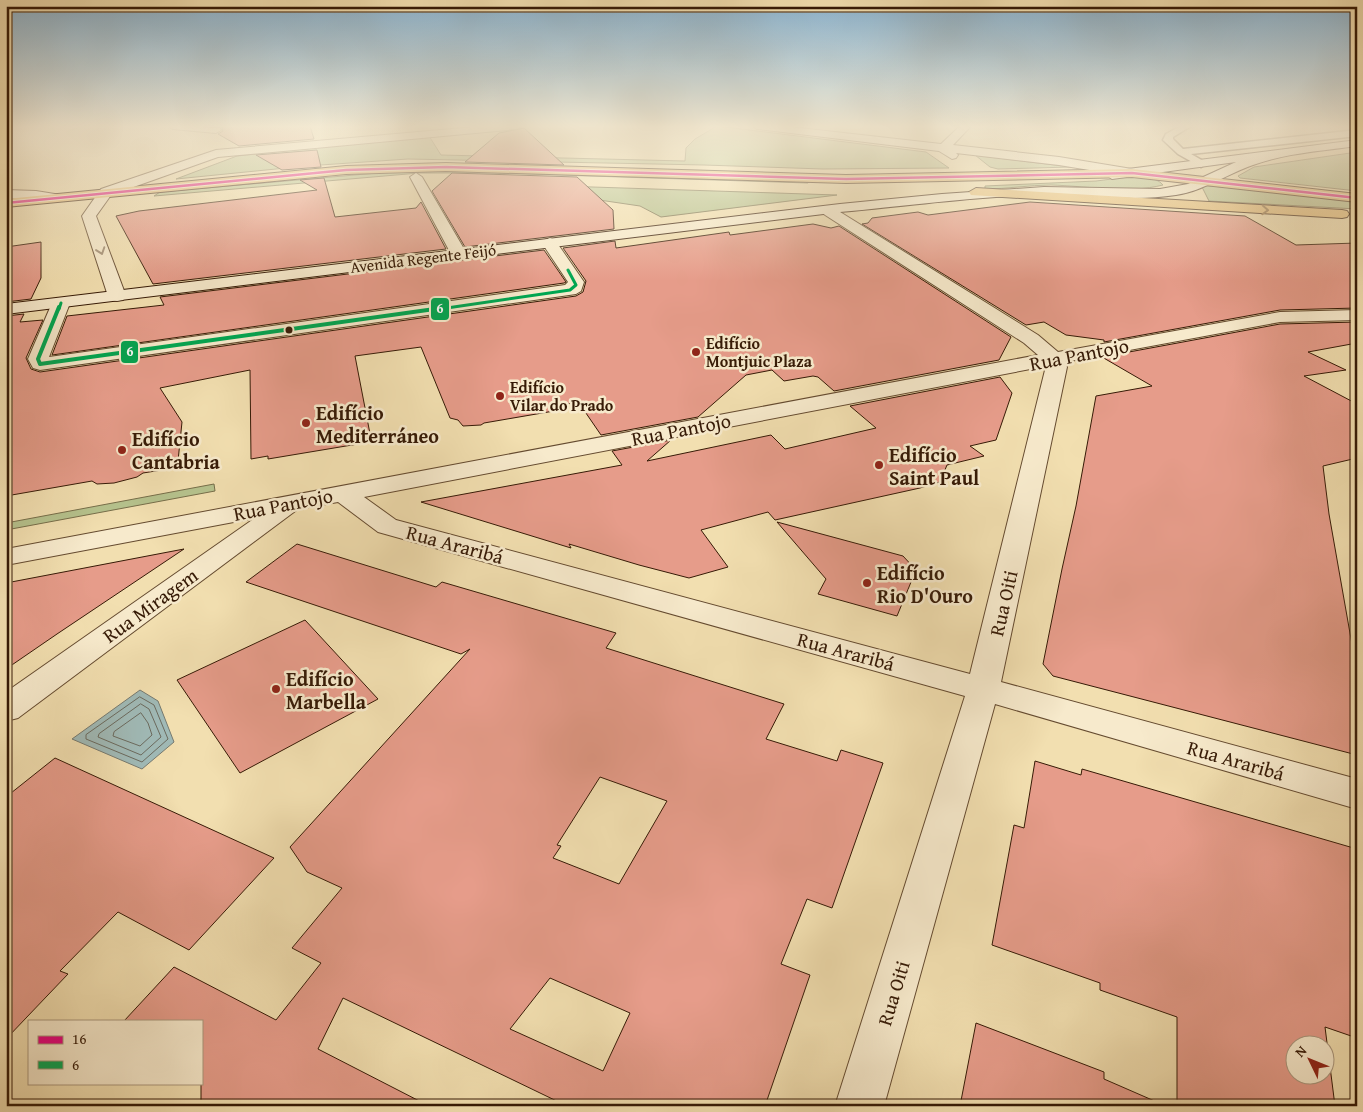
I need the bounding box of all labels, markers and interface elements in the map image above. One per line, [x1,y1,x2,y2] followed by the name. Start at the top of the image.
[1261,204,1269,215] one-way arrow
[349,237,497,279] street label: Avenida Regente Feijó
[95,246,105,254] one-way arrow
[430,297,450,321] line badge: 6
[436,298,444,318] text: 6
[284,325,294,335] unlabelled marker
[1027,330,1131,378] street label: Rua Pantojo
[706,331,813,373] place label: Edifício Montjuic Plaza
[120,340,139,364] line badge: 6
[126,341,134,361] text: 6
[690,346,702,358] marker: Edifício Montjuic Plaza
[510,375,614,417] place label: Edifício Vilar do Prado
[494,390,506,402] marker: Edifício Vilar do Prado
[316,398,439,450] place label: Edifício Mediterráneo
[629,405,733,453] street label: Rua Pantojo
[300,417,312,429] marker: Edifício Mediterráneo
[132,424,221,476] place label: Edifício Cantabria
[889,440,979,492] place label: Edifício Saint Paul
[116,444,128,456] marker: Edifício Cantabria
[873,459,885,471] marker: Edifício Saint Paul
[231,480,335,528] street label: Rua Pantojo
[403,517,507,571] street label: Rua Araribá
[877,558,973,610] place label: Edifício Rio D'Ouro
[96,560,204,649] street label: Rua Miragem
[981,567,1025,639] street label: Rua Oiti
[861,577,873,589] marker: Edifício Rio D'Ouro
[794,624,898,678] street label: Rua Araribá
[286,664,367,716] place label: Edifício Marbella
[270,683,282,695] marker: Edifício Marbella
[1184,732,1288,788] street label: Rua Araribá
[869,957,917,1029] street label: Rua Oiti
[28,1020,202,1084] legend
[72,1028,86,1049] text: 16
[1286,1034,1336,1084] north arrow
[1290,1040,1311,1061] text: N
[72,1054,79,1075] text: 6

